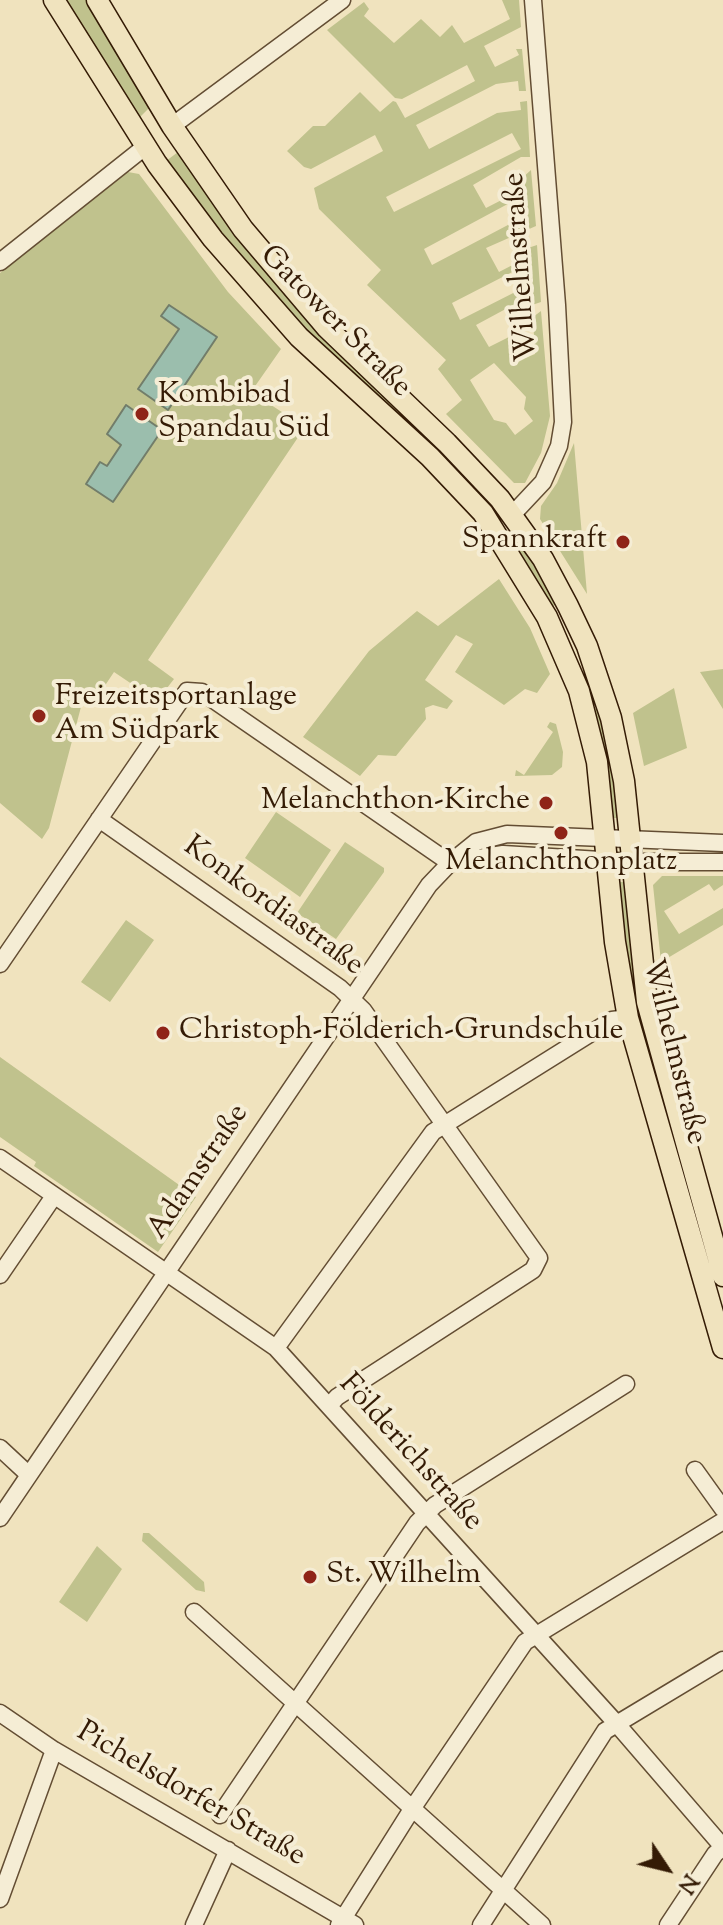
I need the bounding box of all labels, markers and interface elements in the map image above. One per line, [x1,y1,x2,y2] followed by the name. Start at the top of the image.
[498,171,548,363] street label: Wilhelmstraße
[251,240,417,406] street label: Gatower Straße
[158,379,330,450] place label: Kombibad Spandau Süd
[133,405,151,423] marker: Kombibad Spandau Süd
[462,524,607,560] place label: Spannkraft
[614,533,632,551] marker: Spannkraft
[55,681,297,752] place label: Freizeitsportanlage Am Südpark
[30,707,48,725] marker: Freizeitsportanlage Am Südpark
[261,785,530,821] place label: Melanchthon-Kirche
[537,794,555,812] marker: Melanchthon-Kirche
[552,824,570,842] marker: Melanchthonplatz
[175,830,369,986] street label: Konkordiastraße
[445,846,677,882] place label: Melanchthonplatz
[632,956,712,1148] street label: Wilhelmstraße
[179,1015,623,1051] place label: Christoph-Földerich-Grundschule
[154,1024,172,1042] marker: Christoph-Földerich-Grundschule
[142,1099,258,1247] street label: Adamstraße
[329,1368,489,1540] street label: Földerichstraße
[326,1559,481,1595] place label: St. Wilhelm
[301,1568,319,1586] marker: St. Wilhelm
[69,1716,311,1876] street label: Pichelsdorfer Straße
[627,1829,707,1909] north arrow
[669,1866,705,1899] text: N

